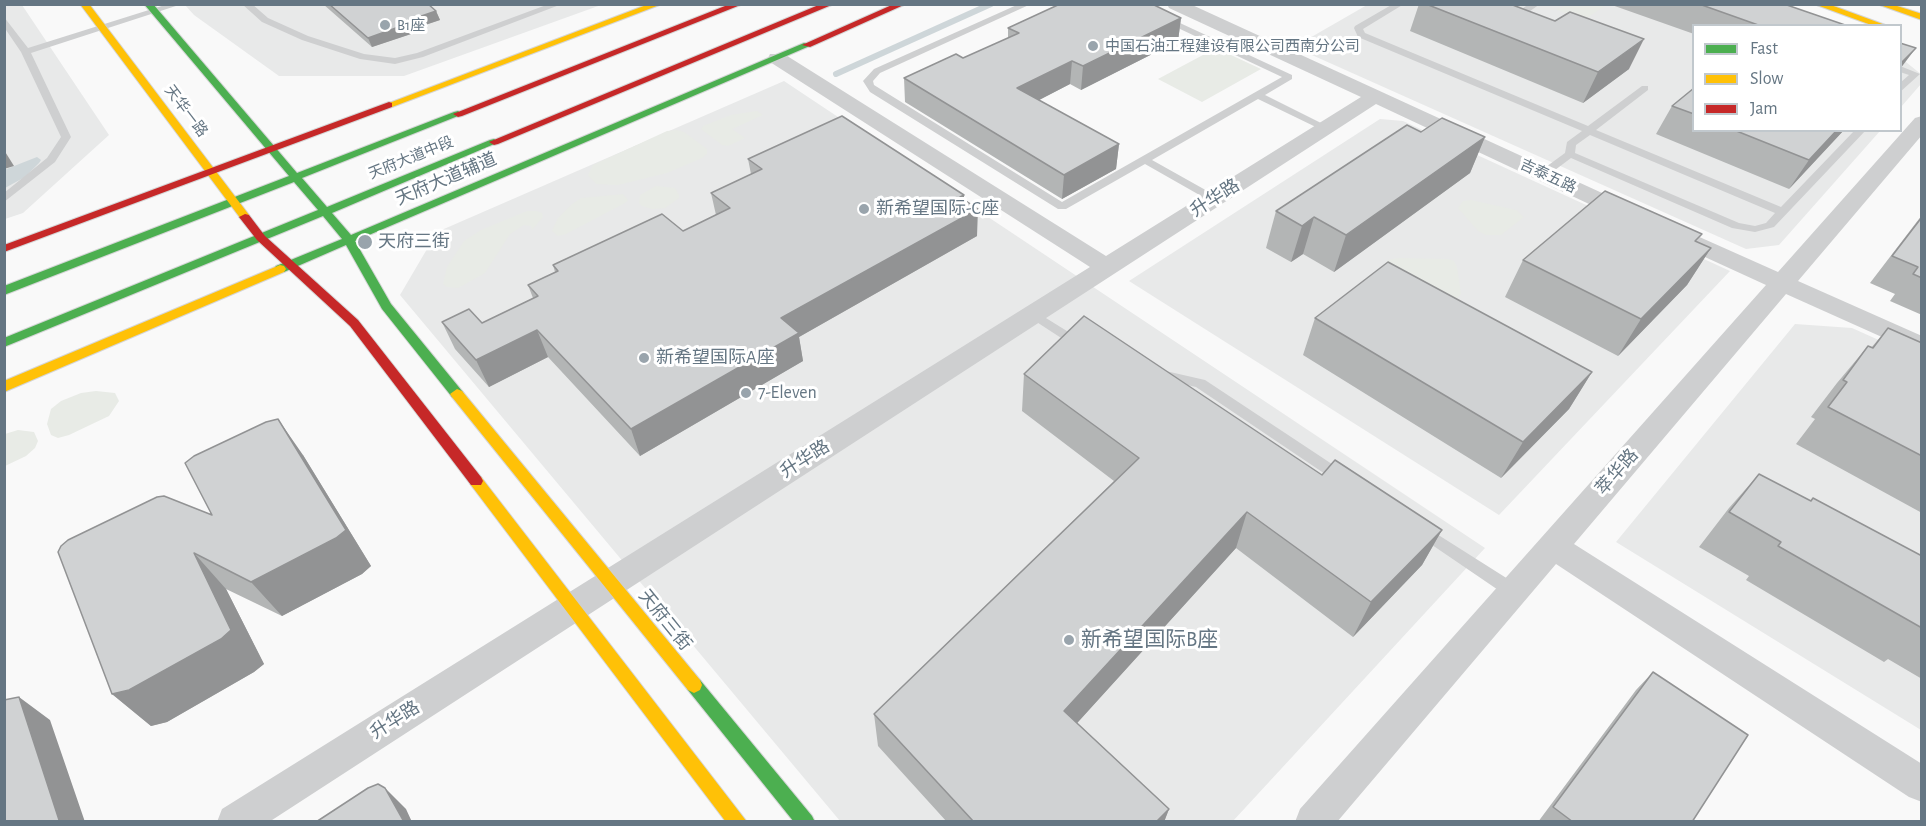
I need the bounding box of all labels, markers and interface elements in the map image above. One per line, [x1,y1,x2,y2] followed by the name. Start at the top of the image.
[397,16,425,34] place label: B1座
[378,18,392,32] marker: B1座
[1692,24,1902,132] legend
[1105,37,1360,55] place label: 中国石油工程建设有限公司西南分公司
[1086,39,1100,53] marker: 中国石油工程建设有限公司西南分公司
[1750,40,1778,58] text: Fast
[1750,70,1783,88] text: Slow
[161,82,211,140] street label: 天华一路
[1750,100,1778,118] text: Jam
[366,133,456,183] street label: 天府大道中段
[392,148,500,210] street label: 天府大道辅道
[1517,155,1579,197] street label: 吉泰五路
[1186,175,1244,221] street label: 升华路
[876,198,999,220] place label: 新希望国际-C座
[857,202,871,216] marker: 新希望国际-C座
[378,231,450,253] place label: 天府三街
[356,233,374,251] marker: 天府三街
[656,347,774,369] place label: 新希望国际A座
[637,351,651,365] marker: 新希望国际A座
[758,382,817,404] place label: 7-Eleven
[739,386,753,400] marker: 7-Eleven
[776,436,834,482] street label: 升华路
[1591,445,1643,499] street label: 萃华路
[634,585,696,655] street label: 天府三街
[1081,627,1218,653] place label: 新希望国际B座
[1062,633,1076,647] marker: 新希望国际B座
[366,697,424,743] street label: 升华路

